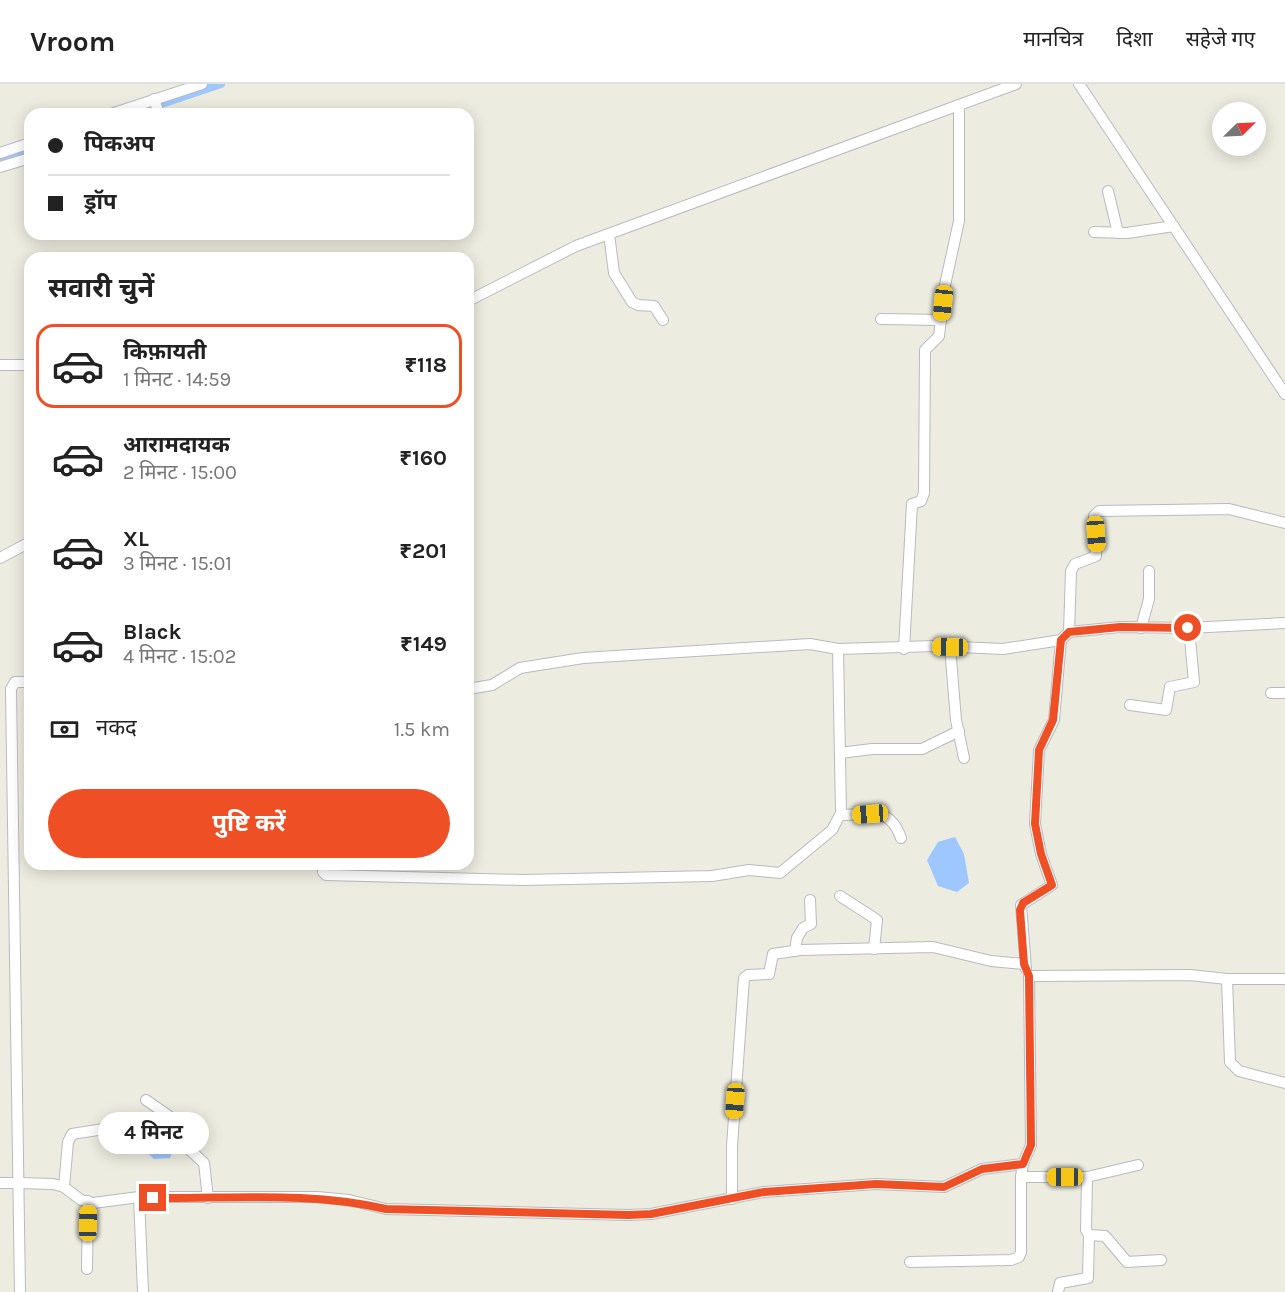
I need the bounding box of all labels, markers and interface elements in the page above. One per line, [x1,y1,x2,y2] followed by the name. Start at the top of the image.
[30,25,115,58] text: Vroom
[1023,27,1083,51] text: मानचित्र
[1116,27,1153,51] text: दिशा
[1186,27,1255,51] text: सहेजे गए
[1212,102,1266,156] north arrow
[1212,102,1266,156] map controls
[84,131,155,157] text: पिकअप
[84,189,117,215] text: ड्रॉप
[48,272,154,304] text: सवारी चुनें
[932,284,954,322] car
[51,339,105,393] icon: car
[123,339,207,365] text: किफ़ायती
[405,352,447,378] text: ₹118
[123,368,231,391] text: 1 मिनट · 14:59
[51,432,105,486] icon: car
[123,432,230,458] text: आरामदायक
[399,445,447,471] text: ₹160
[123,461,237,484] text: 2 मिनट · 15:00
[1086,515,1106,553] car
[51,525,105,579] icon: car
[123,526,149,552] text: XL
[399,538,447,564] text: ₹201
[123,552,232,575] text: 3 मिनट · 15:01
[1174,614,1201,641] route start
[51,618,105,672] icon: car
[123,619,182,645] text: Black
[400,631,447,657] text: ₹149
[932,638,968,656] car
[123,645,236,668] text: 4 मिनट · 15:02
[48,713,81,746] icon: cash
[96,715,137,741] text: नकद
[394,718,450,741] text: 1.5 km
[48,789,450,858] button: पुष्टि करें
[851,804,889,824] car
[725,1082,745,1120] car
[98,1111,208,1153] callout: 4 मिनट
[124,1121,183,1144] text: 4 मिनट
[1047,1168,1083,1186] car
[139,1184,166,1211] route end
[79,1205,97,1241] car

